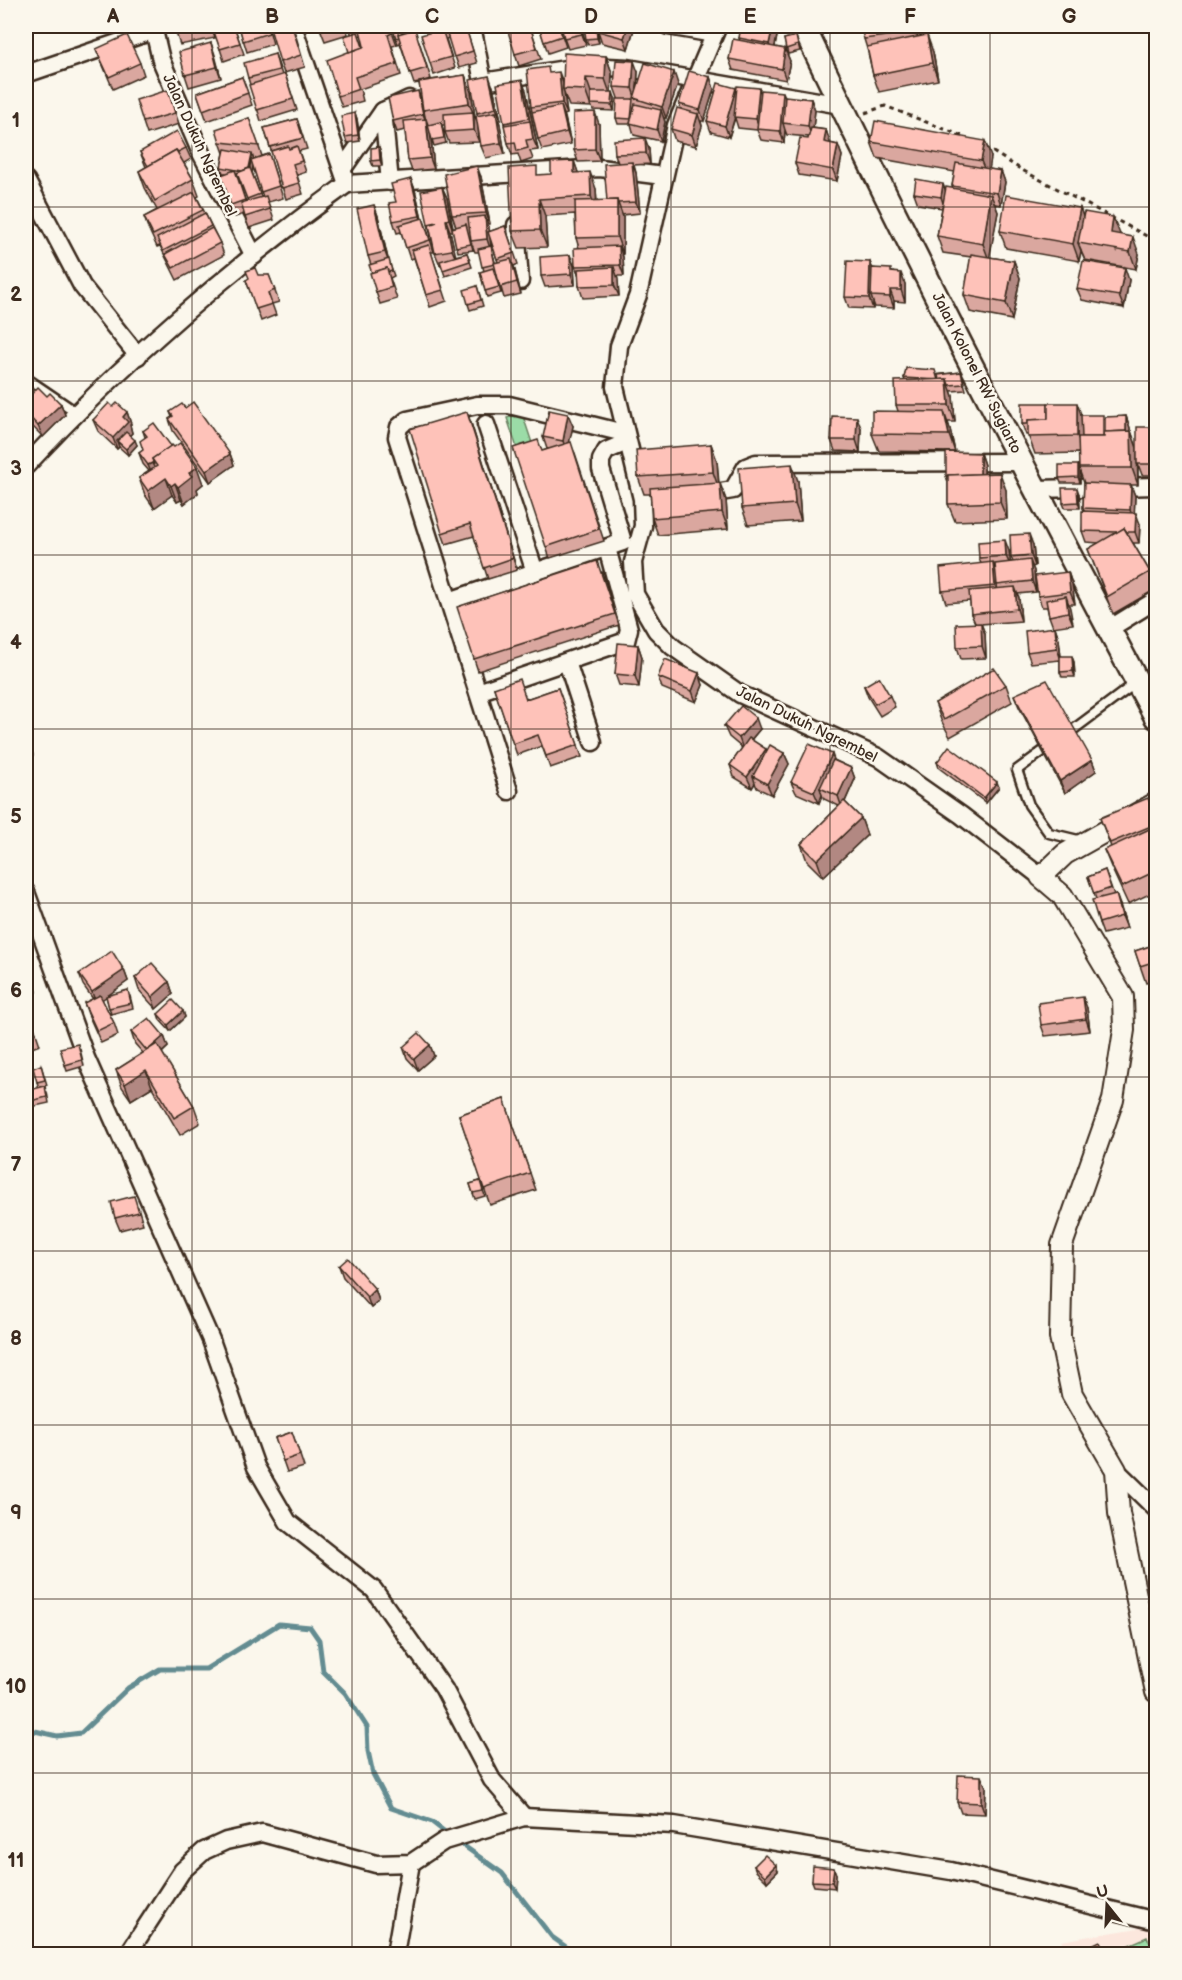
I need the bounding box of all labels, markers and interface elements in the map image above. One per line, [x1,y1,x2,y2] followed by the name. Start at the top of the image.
[106,5,120,29] text: A
[265,5,279,29] text: B
[425,5,439,29] text: C
[584,5,598,29] text: D
[744,5,757,29] text: E
[904,5,916,29] text: F
[1062,5,1077,29] text: G
[158,71,241,219] street label: Jalan Dukuh Ngrembel
[12,109,20,133] text: 1
[10,283,22,307] text: 2
[928,290,1025,457] street label: Jalan Kolonel RW Sugiarto
[10,457,22,481] text: 3
[10,631,22,655] text: 4
[733,682,880,767] street label: Jalan Dukuh Ngrembel
[10,805,22,829] text: 5
[10,979,22,1003] text: 6
[10,1153,22,1177] text: 7
[10,1327,22,1351] text: 8
[10,1501,22,1525] text: 9
[6,1675,26,1699] text: 10
[8,1849,24,1873] text: 11
[1077,1875,1137,1935] north arrow
[1094,1881,1111,1903] text: U

